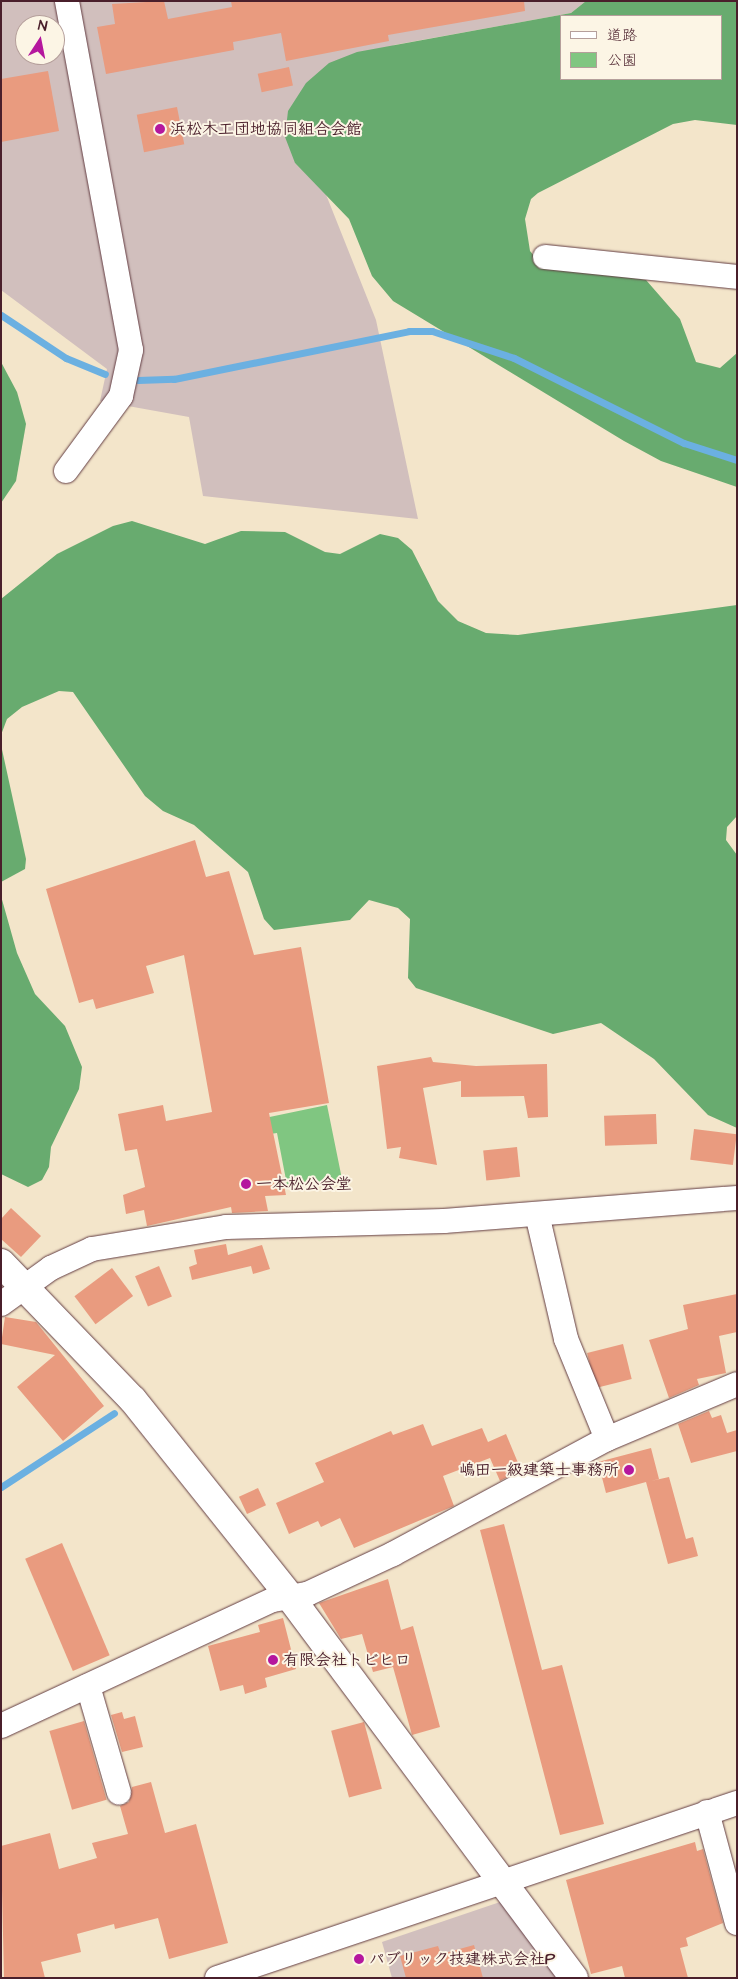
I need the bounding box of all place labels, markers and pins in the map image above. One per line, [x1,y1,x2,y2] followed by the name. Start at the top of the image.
[170,119,362,139] place label: 浜松木工団地協同組合会館
[154,123,166,135] marker: 浜松木工団地協同組合会館
[256,1174,352,1194] place label: 一本松公会堂
[240,1178,252,1190] marker: 一本松公会堂
[459,1460,619,1480] place label: 嶋田一級建築士事務所
[623,1464,635,1476] marker: 嶋田一級建築士事務所
[283,1650,411,1670] place label: 有限会社トビヒロ
[267,1654,279,1666] marker: 有限会社トビヒロ
[369,1949,555,1969] place label: パブリック技建株式会社P
[353,1953,365,1965] marker: パブリック技建株式会社P

